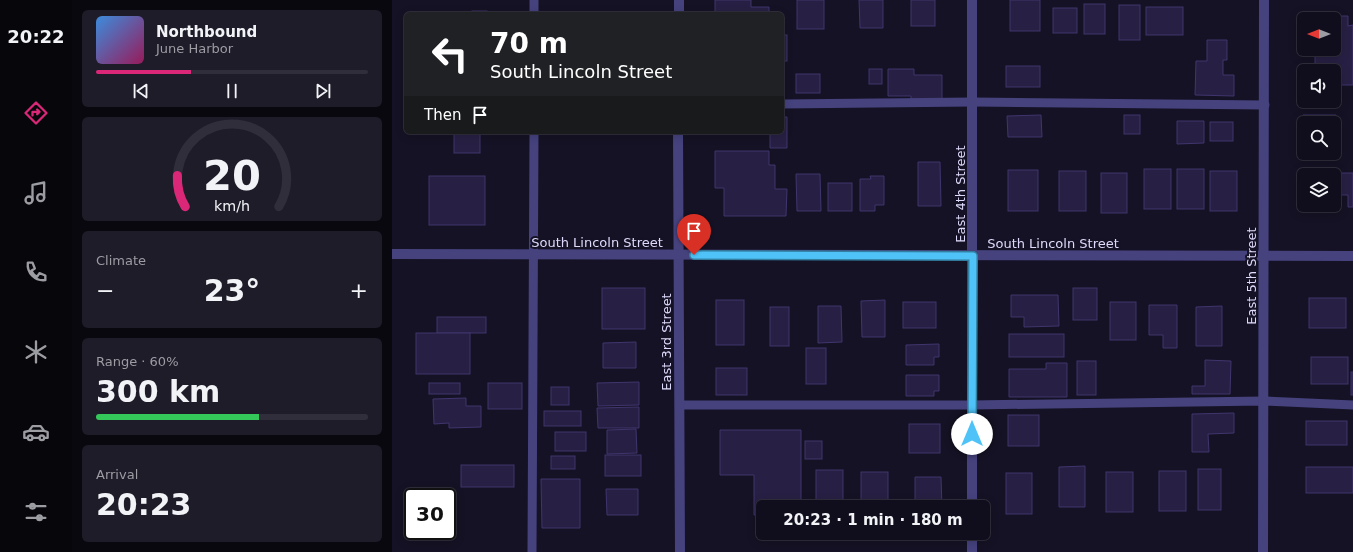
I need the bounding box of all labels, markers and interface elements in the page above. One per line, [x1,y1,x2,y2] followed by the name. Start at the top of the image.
[1297,12,1341,56] north arrow
[1297,12,1341,212] map controls
[156,23,257,41] text: Northbound
[7,26,65,47] text: 20:22
[490,27,568,60] text: 70 m
[424,28,476,80] icon: left
[156,41,233,56] text: June Harbor
[490,61,672,82] text: South Lincoln Street
[1297,64,1341,108] button: sound
[130,80,152,102] icon: previous
[221,80,243,102] icon: pause
[312,80,334,102] icon: next
[22,99,50,127] icon: directions
[469,104,491,126] icon: arrive
[424,106,461,124] text: Then
[1297,116,1341,160] button: search
[953,145,968,243] street label: East 4th Street
[203,151,261,200] text: 20
[1297,168,1341,212] button: layers
[22,179,50,207] icon: music
[214,198,250,214] text: km/h
[677,214,711,255] pin
[683,220,705,242] icon: arrive
[1244,227,1259,325] street label: East 5th Street
[531,235,663,250] street label: South Lincoln Street
[987,236,1119,251] street label: South Lincoln Street
[96,253,146,268] text: Climate
[22,258,50,286] icon: phone
[204,273,260,308] text: 23°
[96,278,114,303] text: −
[350,278,368,303] text: +
[659,293,674,391] street label: East 3rd Street
[22,338,50,366] icon: climate
[96,354,179,369] text: Range · 60%
[96,374,220,409] text: 300 km
[951,413,993,455] position arrow
[22,418,50,446] icon: car
[96,467,138,482] text: Arrival
[96,487,192,522] text: 20:23
[404,488,456,540] speed limit sign: 30
[22,498,50,526] icon: filters
[783,511,963,529] text: 20:23 · 1 min · 180 m

